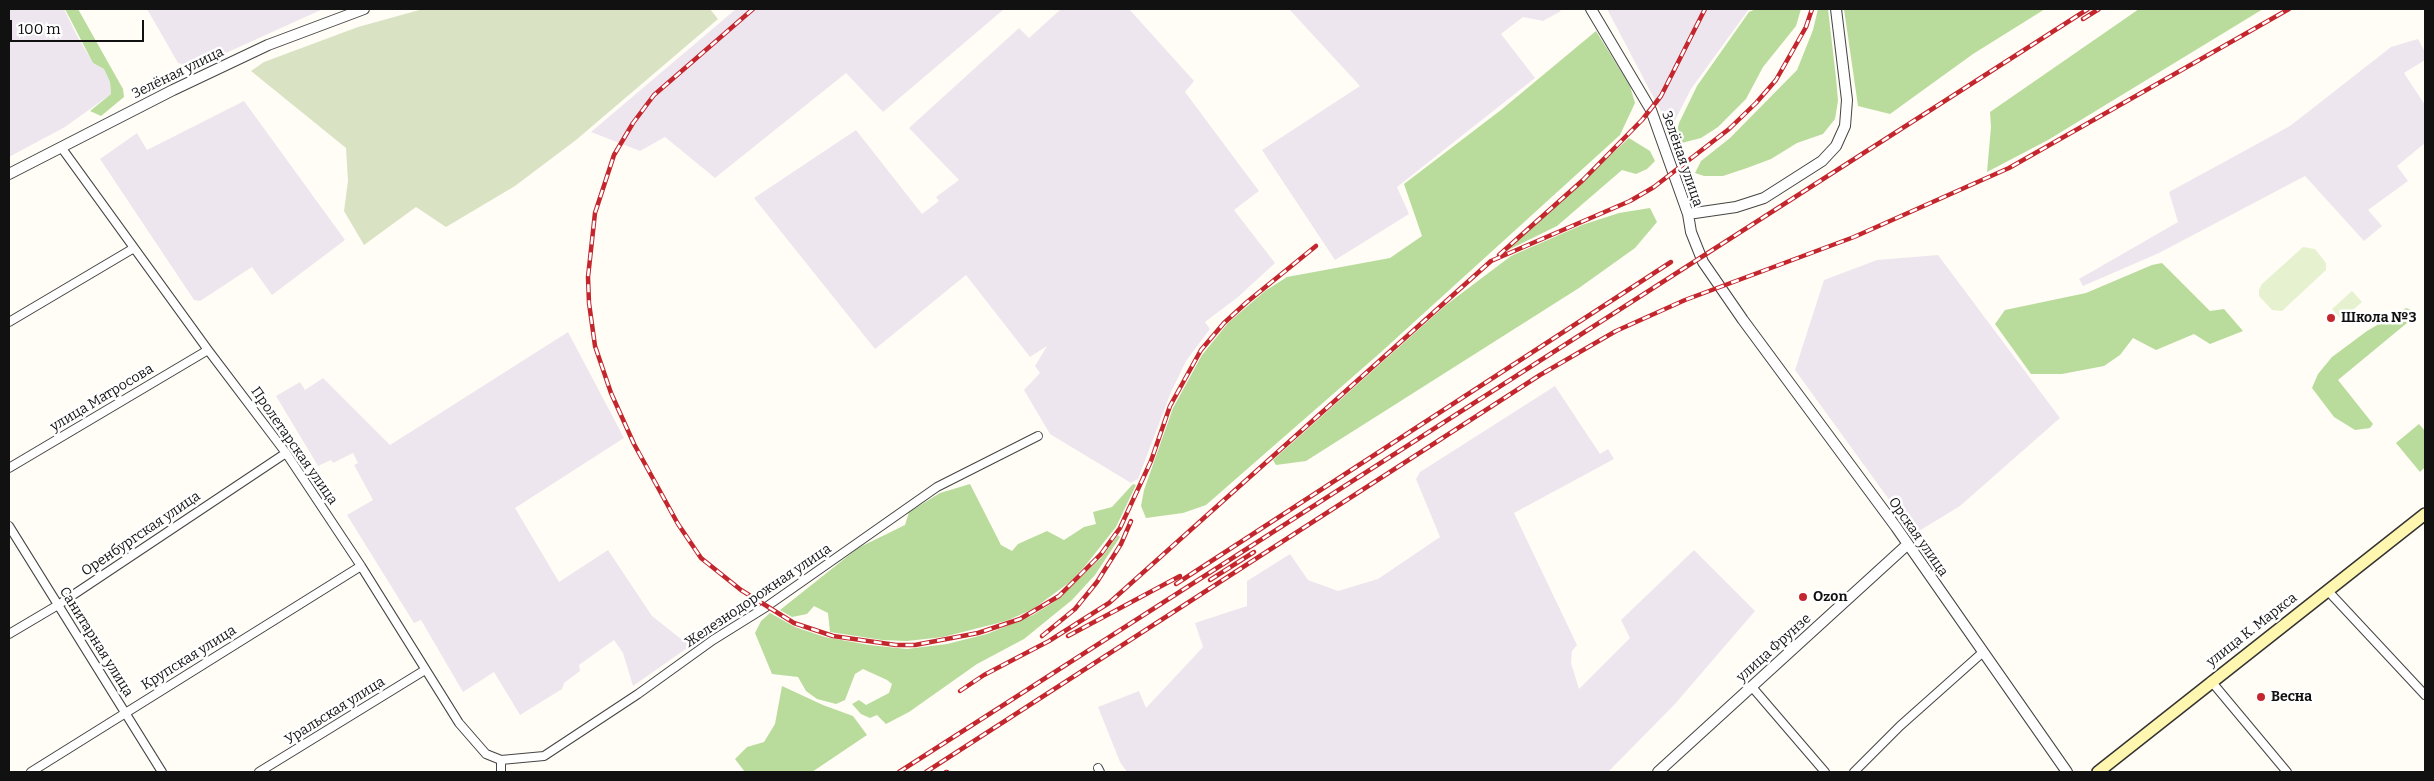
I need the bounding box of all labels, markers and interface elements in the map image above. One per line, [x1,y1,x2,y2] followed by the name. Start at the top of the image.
[12,10,146,42] scale bar
[18,20,61,38] text: 100 m
[129,44,227,102] street label: Зелёная улица
[1658,109,1706,209] street label: Зелёная улица
[2341,310,2417,326] place label: Школа №3
[2325,312,2337,324] marker: Школа №3
[47,361,157,435] street label: улица Матросова
[247,384,341,508] street label: Пролетарская улица
[78,488,204,580] street label: Оренбургская улица
[1884,494,1952,580] street label: Орская улица
[681,541,835,651] street label: Железнодорожная улица
[55,584,137,700] street label: Санитарная улица
[1813,589,1847,605] place label: Ozon
[2203,590,2301,670] street label: улица К. Маркса
[1797,591,1809,603] marker: Ozon
[1733,610,1815,686] street label: улица Фрунзе
[139,622,239,694] street label: Крупская улица
[282,673,388,749] street label: Уральская улица
[2271,689,2312,705] place label: Весна
[2255,691,2267,703] marker: Весна

